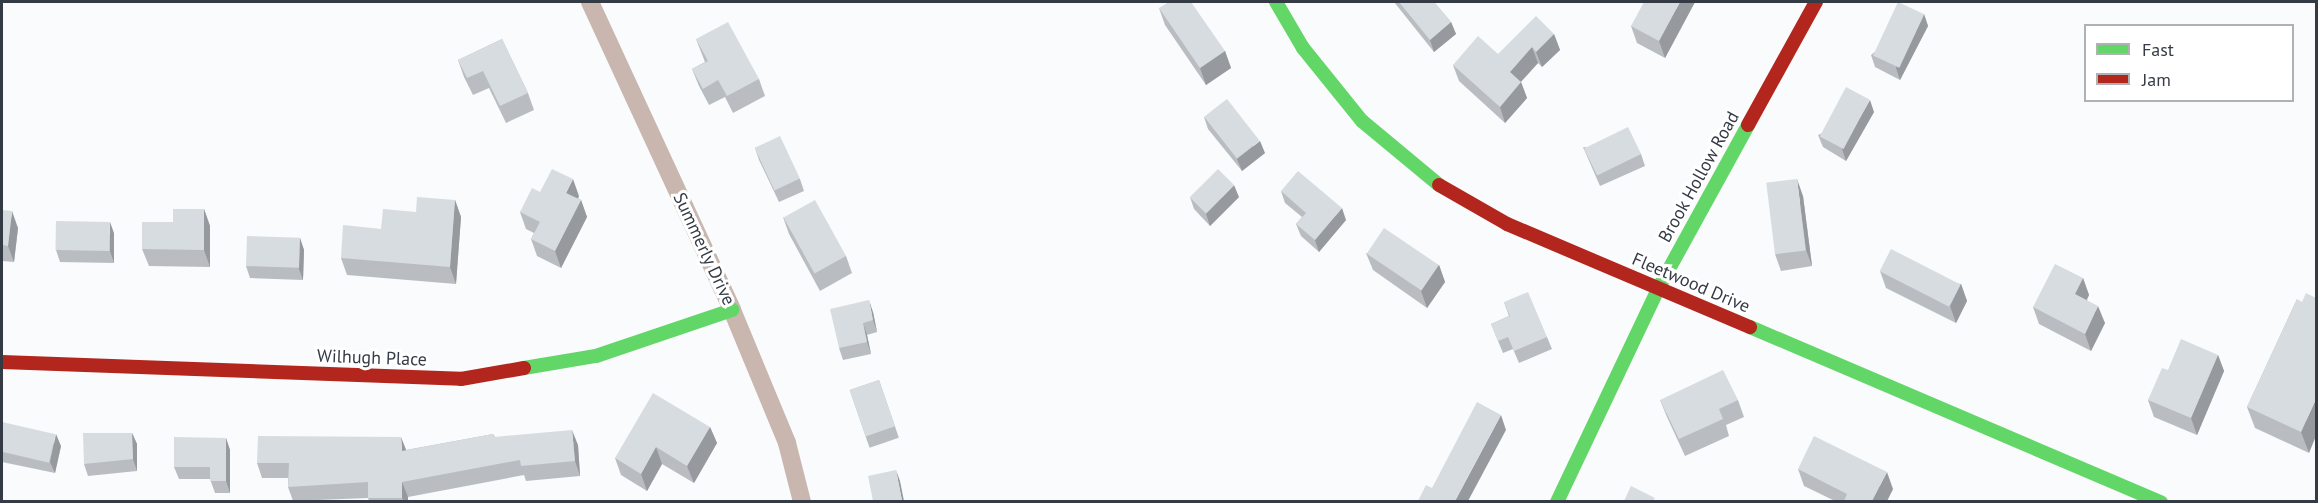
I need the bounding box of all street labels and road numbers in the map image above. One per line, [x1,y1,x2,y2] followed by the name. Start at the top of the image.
[1654,107,1744,247] street label: Brook Hollow Road
[668,189,740,309] street label: Summerly Drive
[1629,248,1753,318] street label: Fleetwood Drive
[317,345,427,371] street label: Wilhugh Place

